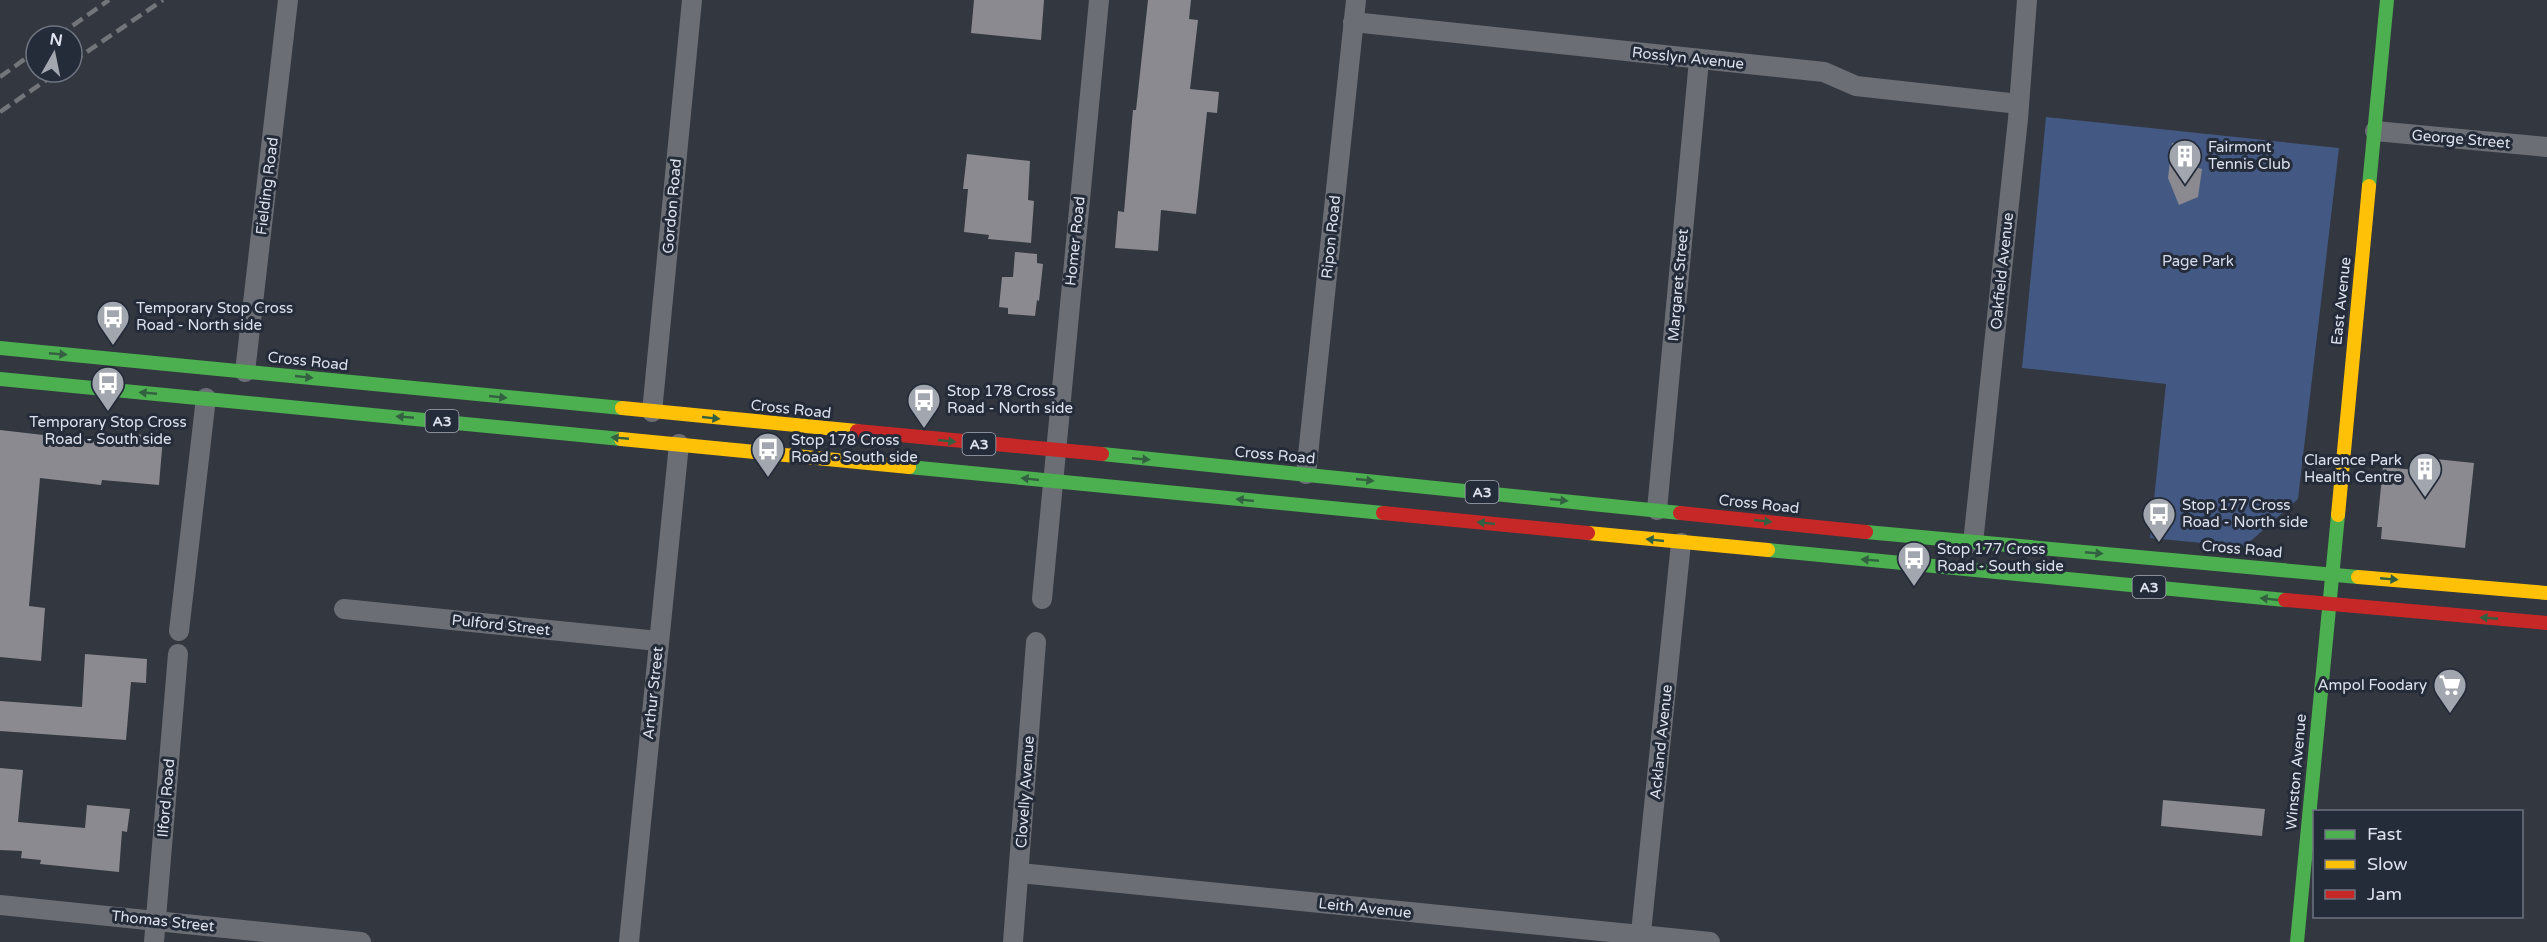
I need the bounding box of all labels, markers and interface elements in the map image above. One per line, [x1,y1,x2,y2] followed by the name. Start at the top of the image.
[24,24,84,84] north arrow
[48,29,64,51] text: N
[1631,43,1745,73] street label: Rosslyn Avenue
[2411,126,2511,152] street label: George Street
[252,136,282,236] street label: Fielding Road
[2167,138,2203,185] building icon: Fairmont Tennis Club
[2208,138,2291,173] place label: Fairmont Tennis Club
[659,158,685,254] street label: Gordon Road
[1318,194,1344,280] street label: Ripon Road
[1061,195,1089,287] street label: Homer Road
[1987,212,2017,330] street label: Oakfield Avenue
[1664,228,1692,342] street label: Margaret Street
[2162,252,2234,270] park label: Page Park
[2327,256,2355,346] street label: East Avenue
[95,299,131,346] bus stop icon: Temporary Stop Cross Road - North side
[136,299,293,334] place label: Temporary Stop Cross Road - North side
[267,348,349,374] street label: Cross Road
[49,349,68,359] one-way arrow
[90,365,126,412] bus stop icon: Temporary Stop Cross Road - South side
[294,372,313,382] one-way arrow
[906,382,942,429] bus stop icon: Stop 178 Cross Road - North side
[947,382,1073,417] place label: Stop 178 Cross Road - North side
[138,388,157,398] one-way arrow
[488,392,507,402] one-way arrow
[750,396,832,422] street label: Cross Road
[426,410,458,432] road number: A3
[396,412,415,422] one-way arrow
[29,413,187,448] place label: Temporary Stop Cross Road - South side
[701,413,720,423] one-way arrow
[750,431,786,478] bus stop icon: Stop 178 Cross Road - South side
[791,431,918,466] place label: Stop 178 Cross Road - South side
[611,433,630,443] one-way arrow
[962,433,996,455] road number: A3
[937,436,956,446] one-way arrow
[1234,443,1316,467] street label: Cross Road
[2304,451,2402,486] place label: Clarence Park Health Centre
[2407,451,2443,498] building icon: Clarence Park Health Centre
[1131,454,1150,464] one-way arrow
[1020,474,1039,484] one-way arrow
[1355,475,1374,485] one-way arrow
[1466,481,1498,503] road number: A3
[1718,491,1800,517] street label: Cross Road
[1235,495,1254,505] one-way arrow
[1549,495,1568,505] one-way arrow
[2141,496,2177,543] bus stop icon: Stop 177 Cross Road - North side
[2182,496,2308,531] place label: Stop 177 Cross Road - North side
[1753,516,1772,526] one-way arrow
[1477,518,1496,528] one-way arrow
[1645,535,1664,545] one-way arrow
[2201,537,2283,561] street label: Cross Road
[1896,540,1932,587] bus stop icon: Stop 177 Cross Road - South side
[1937,540,2064,575] place label: Stop 177 Cross Road - South side
[2085,548,2104,558] one-way arrow
[1860,555,1879,565] one-way arrow
[2379,574,2398,583] one-way arrow
[2132,576,2166,598] road number: A3
[2260,594,2279,604] one-way arrow
[451,611,551,639] street label: Pulford Street
[2479,613,2498,623] one-way arrow
[639,645,667,740] street label: Arthur Street
[2432,667,2468,714] supermarket icon: Ampol Foodary
[2317,676,2427,694] place label: Ampol Foodary
[1646,684,1676,800] street label: Ackland Avenue
[2282,713,2310,831] street label: Winston Avenue
[1012,735,1038,849] street label: Clovelly Avenue
[154,758,178,838] street label: Ilford Road
[2313,810,2523,918] legend
[2367,823,2402,845] text: Fast
[2367,853,2408,875] text: Slow
[2367,883,2402,905] text: Jam
[1318,894,1412,922] street label: Leith Avenue
[111,907,216,935] street label: Thomas Street

